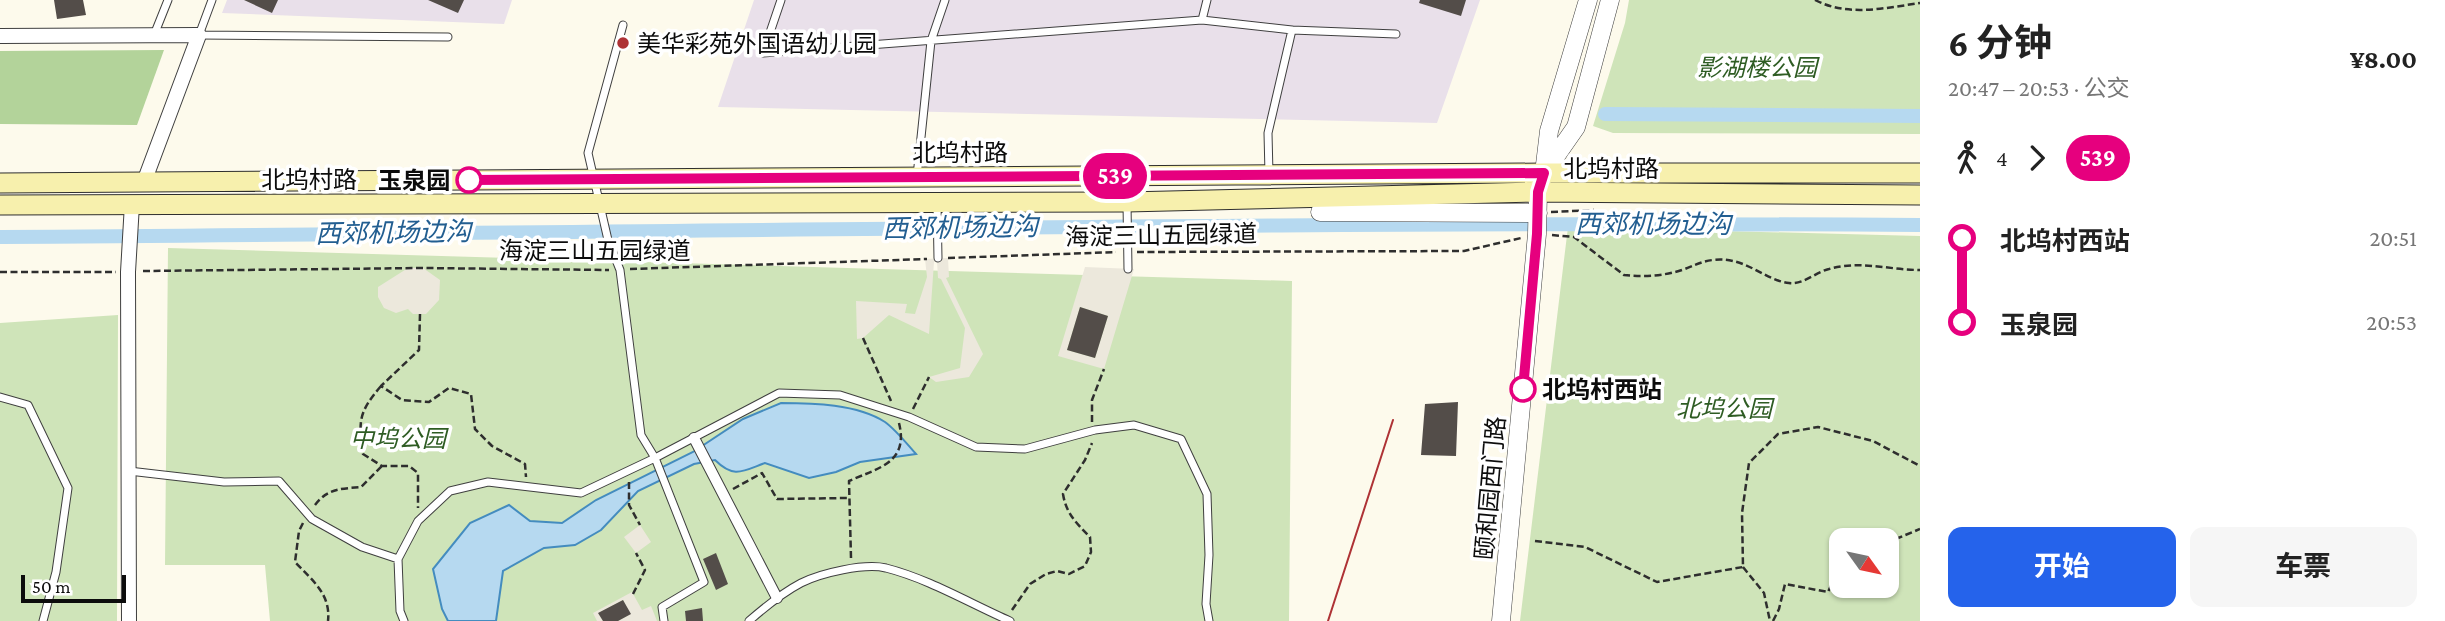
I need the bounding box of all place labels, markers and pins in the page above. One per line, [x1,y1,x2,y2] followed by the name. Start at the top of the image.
[637,30,877,57] place label: 美华彩苑外国语幼儿园
[615,35,631,51] marker: 美华彩苑外国语幼儿园
[378,167,450,194] place label: 玉泉园
[456,167,482,193] marker: 玉泉园
[1510,376,1536,402] marker: 北坞村西站
[1542,376,1662,403] place label: 北坞村西站

